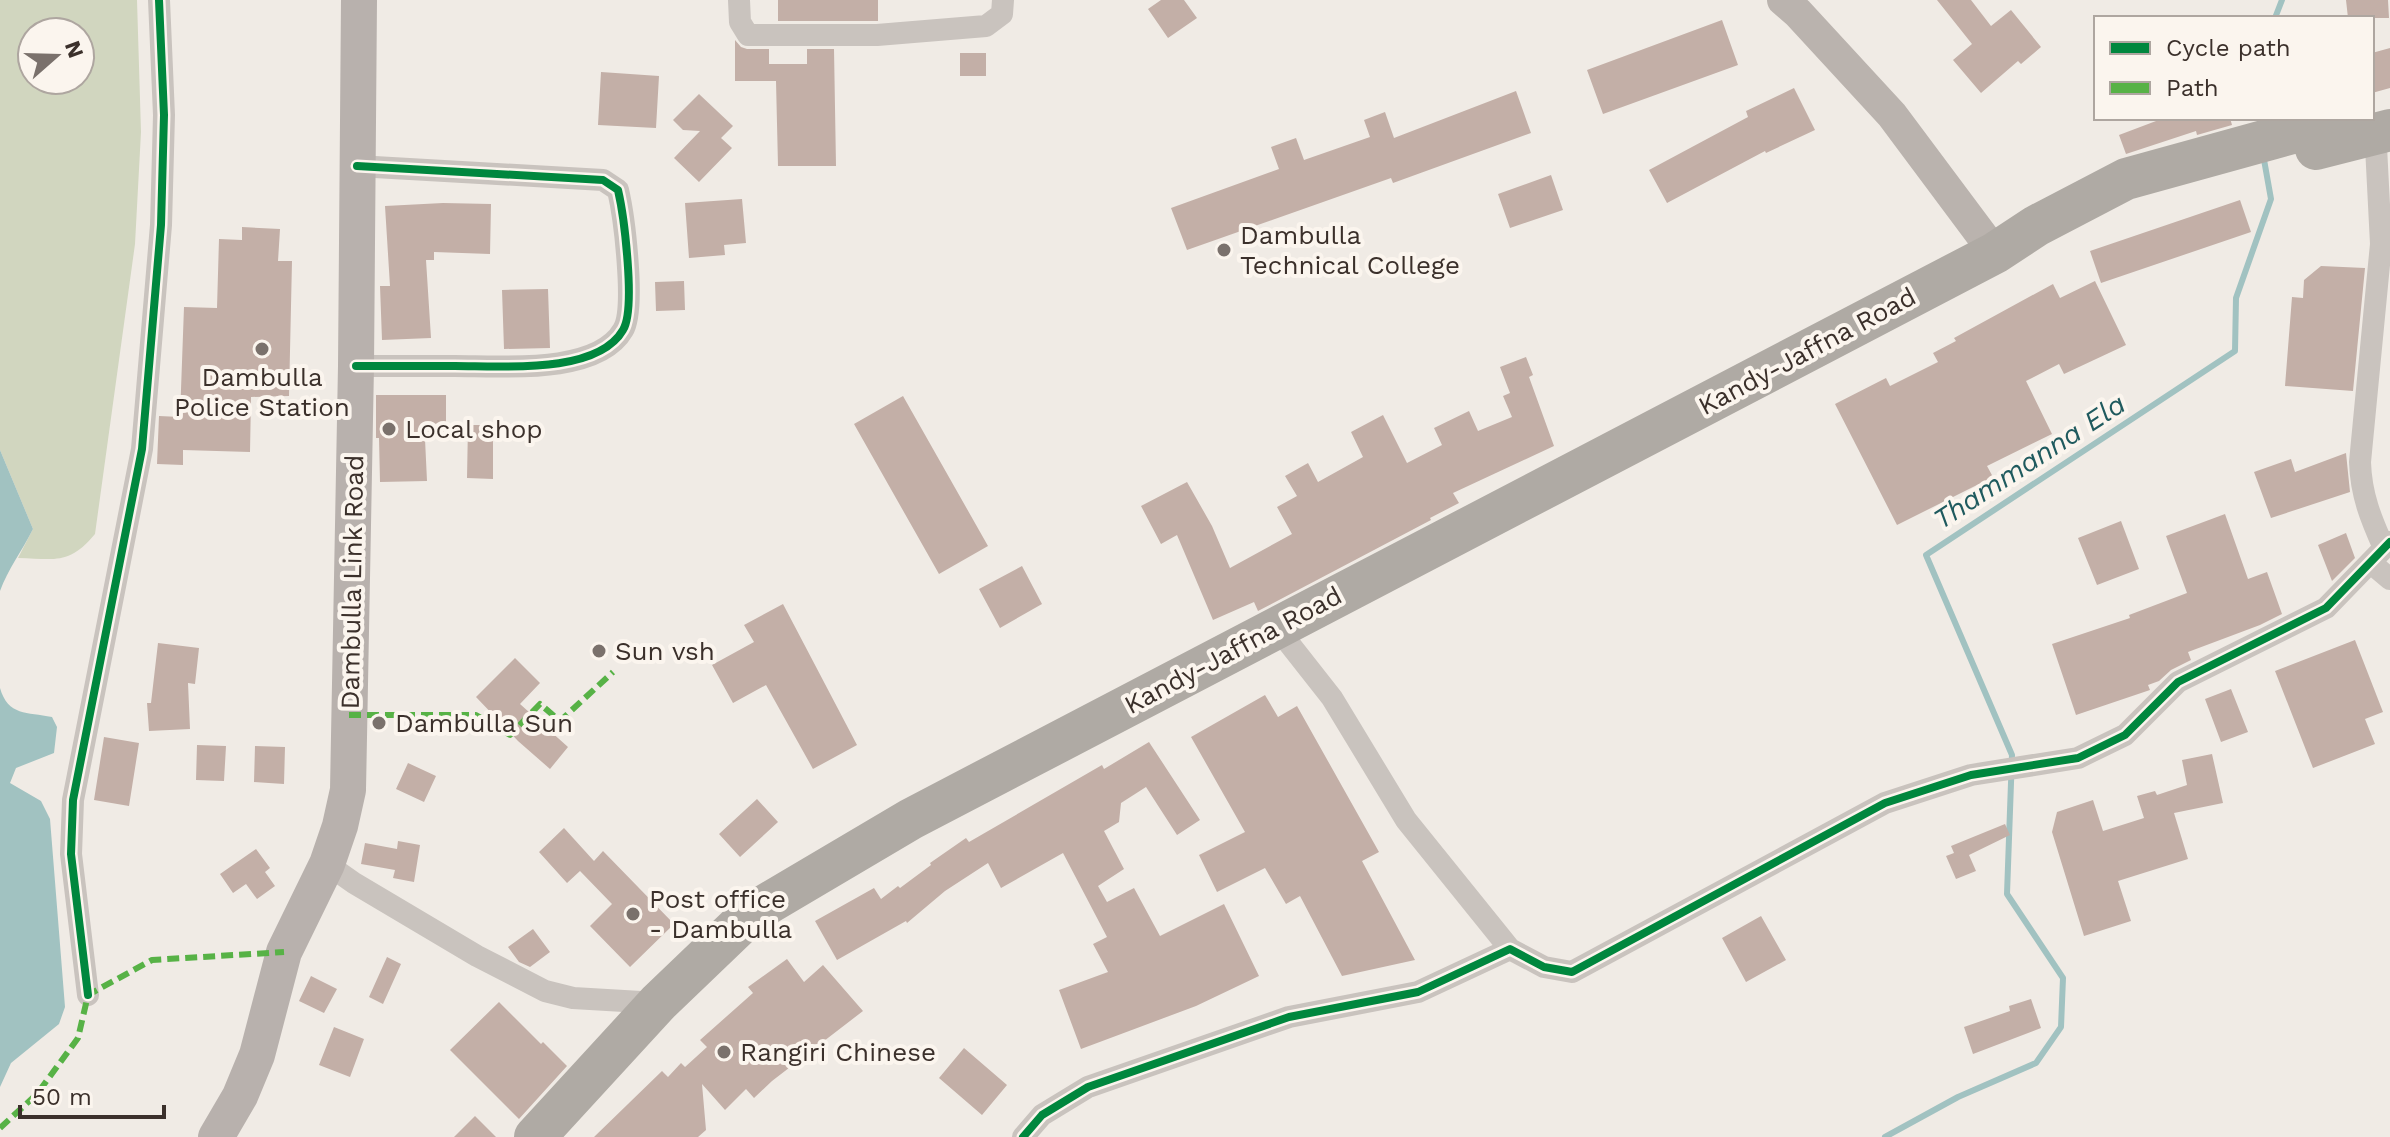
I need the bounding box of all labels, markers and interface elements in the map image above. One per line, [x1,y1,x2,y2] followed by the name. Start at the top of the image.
[16,16,96,96] north arrow
[2094,16,2374,120] legend
[2166,34,2291,62] text: Cycle path
[60,37,89,61] text: N
[2166,74,2219,102] text: Path
[1240,220,1460,280] place label: Dambulla Technical College
[1215,241,1233,259] marker: Dambulla Technical College
[1693,281,1921,421] street label: Kandy-Jaffna Road
[253,340,271,358] marker: Dambulla Police Station
[174,362,350,422] place label: Dambulla Police Station
[1927,387,2132,536] water label: Thammanna Ela
[405,414,543,444] place label: Local shop
[380,420,398,438] marker: Local shop
[335,454,369,710] street label: Dambulla Link Road
[1119,580,1347,720] street label: Kandy-Jaffna Road
[615,636,715,666] place label: Sun vsh
[590,642,608,660] marker: Sun vsh
[395,708,573,738] place label: Dambulla Sun
[370,714,388,732] marker: Dambulla Sun
[649,884,793,944] place label: Post office - Dambulla
[624,905,642,923] marker: Post office - Dambulla
[740,1037,936,1067] place label: Rangiri Chinese
[715,1043,733,1061] marker: Rangiri Chinese
[20,1069,164,1119] scale bar
[32,1083,92,1111] text: 50 m

